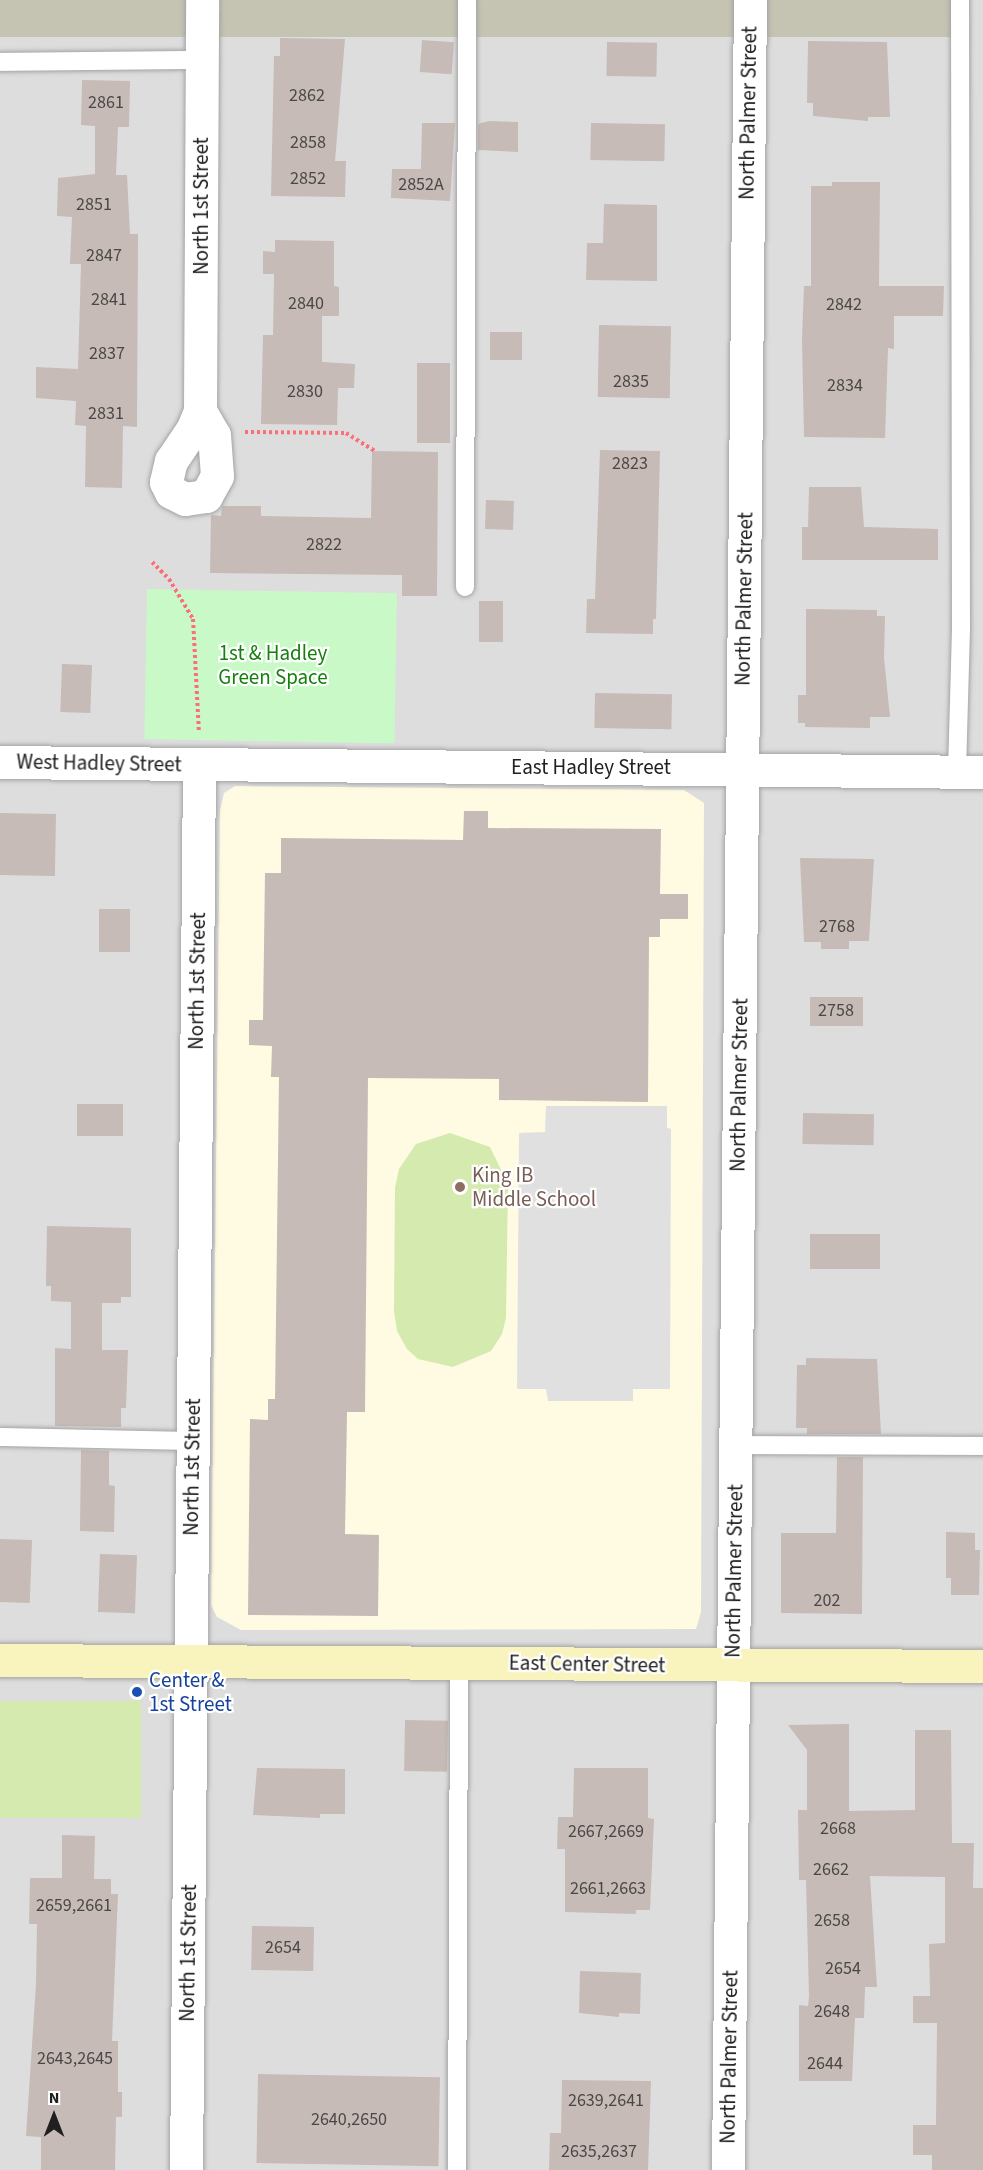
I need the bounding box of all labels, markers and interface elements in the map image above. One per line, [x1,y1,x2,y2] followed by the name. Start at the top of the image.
[734,26,762,200] street label: North Palmer Street
[289,85,325,107] house number: 2862
[88,92,124,114] house number: 2861
[290,132,326,154] house number: 2858
[188,137,214,275] street label: North 1st Street
[290,168,326,190] house number: 2852
[398,174,444,196] house number: 2852A
[76,194,112,216] house number: 2851
[86,245,122,267] house number: 2847
[91,289,127,311] house number: 2841
[288,293,324,315] house number: 2840
[826,294,862,316] house number: 2842
[89,343,125,365] house number: 2837
[613,371,649,393] house number: 2835
[827,375,863,397] house number: 2834
[287,381,323,403] house number: 2830
[88,403,124,425] house number: 2831
[612,453,648,475] house number: 2823
[730,512,758,686] street label: North Palmer Street
[306,534,342,556] house number: 2822
[218,640,328,690] park label: 1st & Hadley Green Space
[16,749,182,777] street label: West Hadley Street
[511,754,671,780] street label: East Hadley Street
[183,912,211,1050] street label: North 1st Street
[819,916,855,938] house number: 2768
[725,998,753,1172] street label: North Palmer Street
[818,1000,854,1022] house number: 2758
[472,1162,596,1212] place label: King IB Middle School
[453,1180,467,1194] marker: King IB Middle School
[178,1398,206,1536] street label: North 1st Street
[720,1484,748,1658] street label: North Palmer Street
[814,1590,840,1612] house number: 202
[509,1650,665,1678] street label: East Center Street
[149,1667,232,1717] place label: Center & 1st Street
[130,1685,144,1699] marker: Center & 1st Street
[820,1818,856,1840] house number: 2668
[568,1821,644,1843] house number: 2667,2669
[813,1859,849,1881] house number: 2662
[570,1878,646,1900] house number: 2661,2663
[174,1884,202,2022] street label: North 1st Street
[36,1895,112,1917] house number: 2659,2661
[814,1910,850,1932] house number: 2658
[265,1937,301,1959] house number: 2654
[825,1958,861,1980] house number: 2654
[715,1970,743,2144] street label: North Palmer Street
[814,2001,850,2023] house number: 2648
[37,2048,113,2070] house number: 2643,2645
[807,2053,843,2075] house number: 2644
[24,2086,84,2146] north arrow
[49,2087,59,2109] text: N
[568,2090,644,2112] house number: 2639,2641
[311,2109,387,2131] house number: 2640,2650
[561,2141,637,2163] house number: 2635,2637

